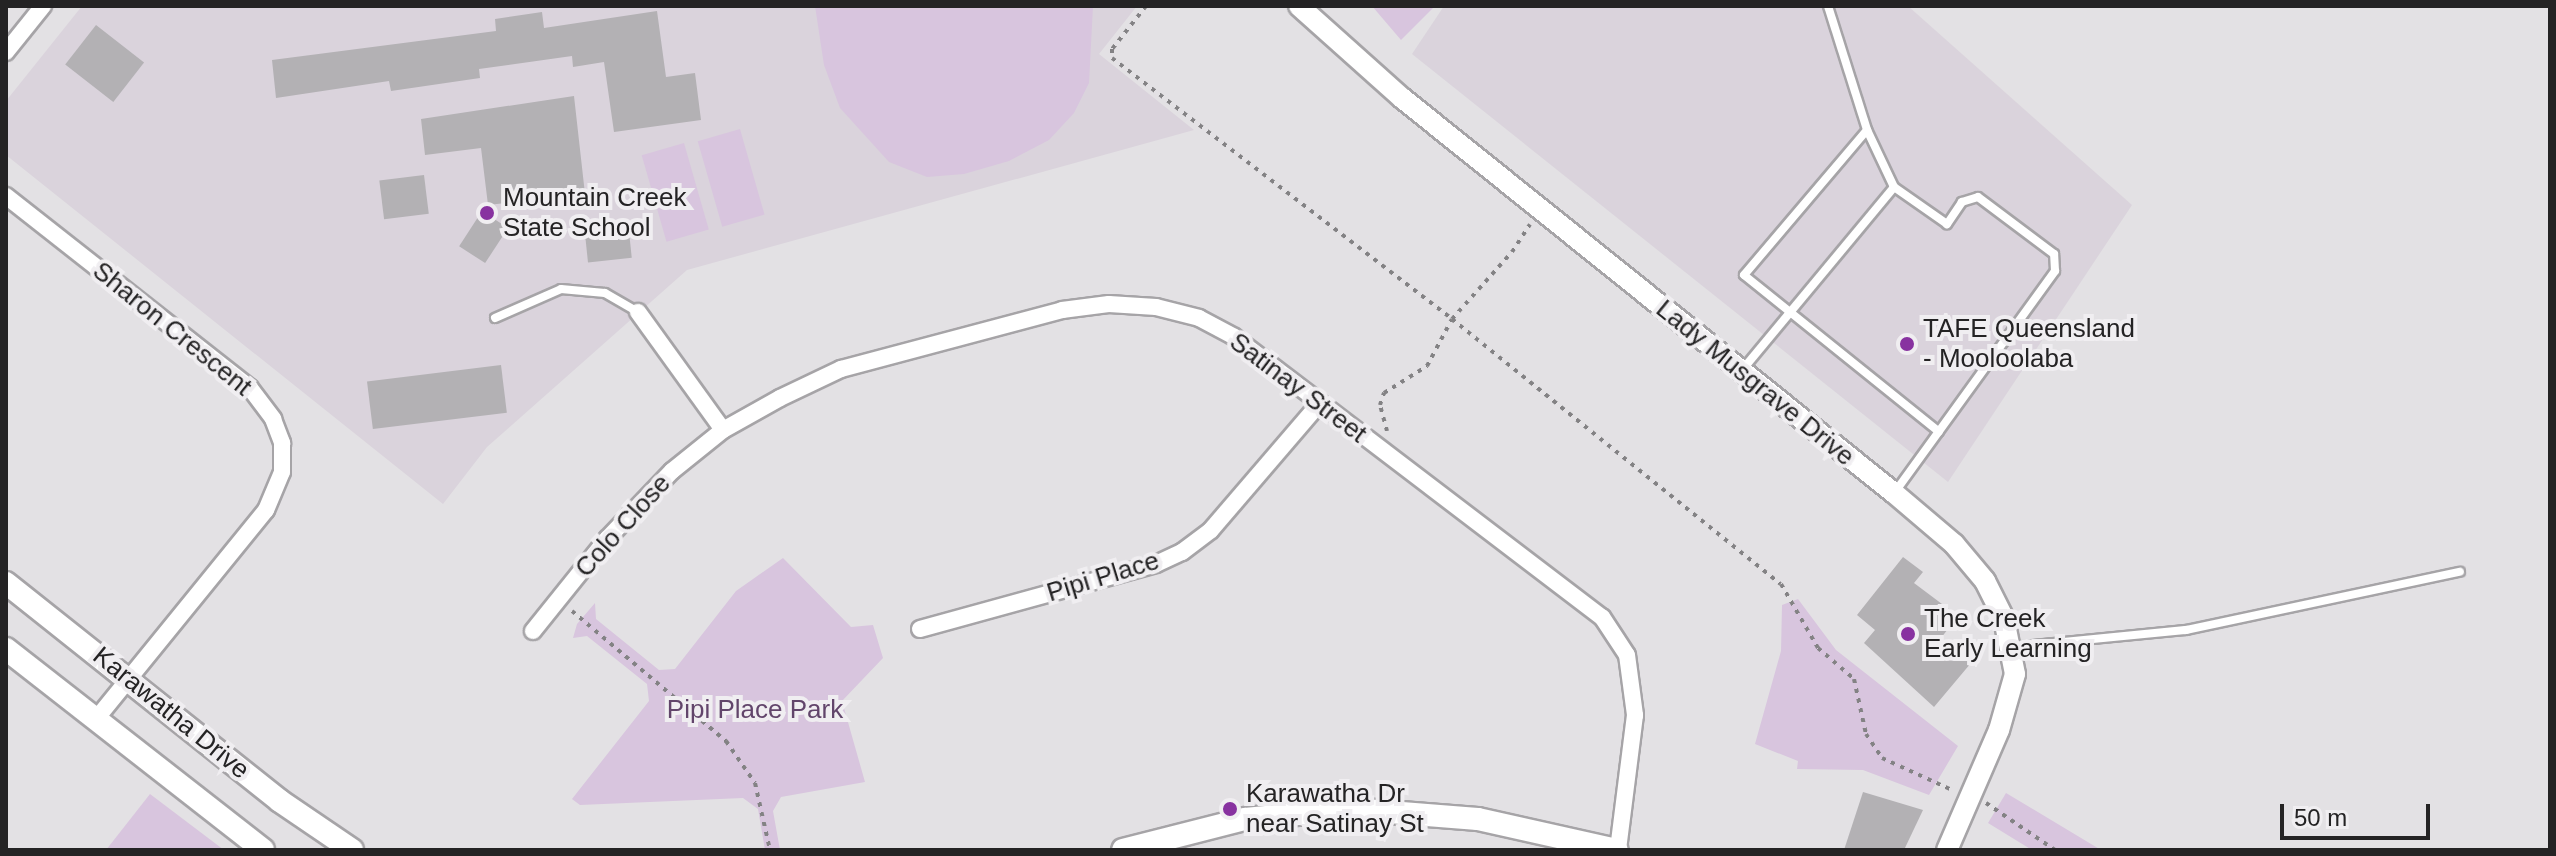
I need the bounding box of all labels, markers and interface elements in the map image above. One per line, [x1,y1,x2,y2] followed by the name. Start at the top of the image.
[503,182,687,244] place label: Mountain Creek State School
[478,204,496,222] marker: Mountain Creek State School
[86,255,258,403] street label: Sharon Crescent
[1650,294,1860,472] street label: Lady Musgrave Drive
[1923,313,2135,374] place label: TAFE Queensland - Mooloolaba
[1223,326,1373,450] street label: Satinay Street
[1898,335,1916,353] marker: TAFE Queensland - Mooloolaba
[569,468,677,584] street label: Colo Close
[1043,545,1163,609] street label: Pipi Place
[1924,603,2092,664] place label: The Creek Early Learning
[1899,625,1917,643] marker: The Creek Early Learning
[87,640,255,786] street label: Karawatha Drive
[667,694,843,726] park label: Pipi Place Park
[1246,778,1424,840] place label: Karawatha Dr near Satinay St
[2284,788,2434,838] scale bar
[1221,800,1239,818] marker: Karawatha Dr near Satinay St
[2294,804,2347,831] text: 50 m

